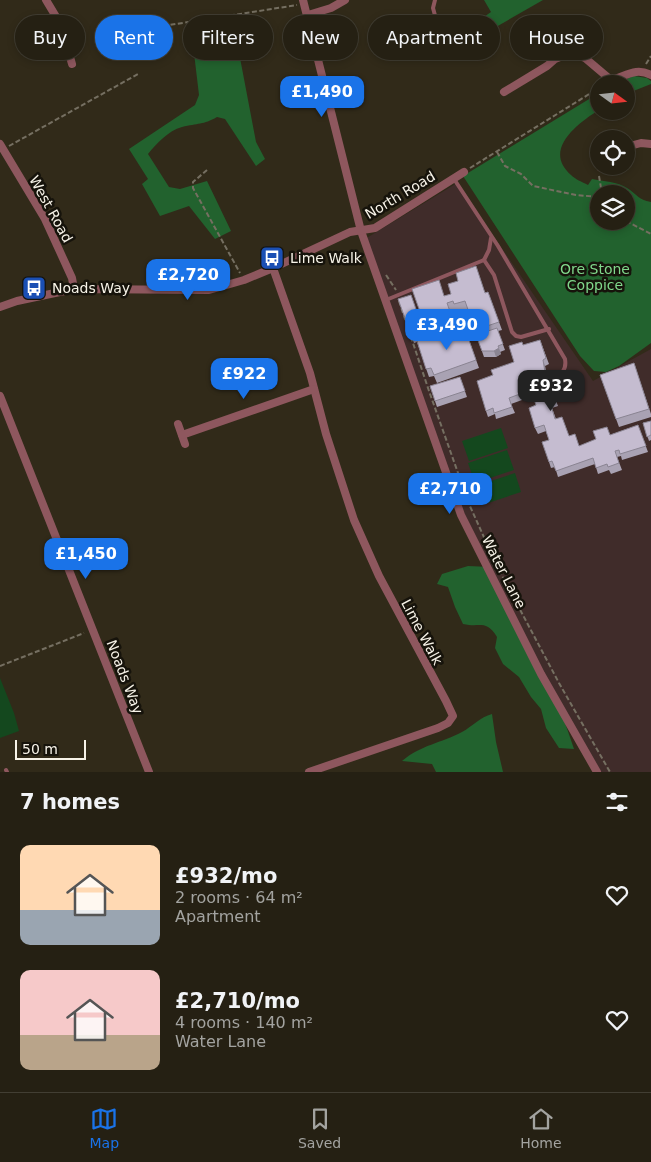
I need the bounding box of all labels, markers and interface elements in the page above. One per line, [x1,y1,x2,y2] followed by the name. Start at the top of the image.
[15,15,85,60] chip: Buy
[95,15,173,60] chip: Rent
[183,15,273,60] chip: Filters
[283,15,358,60] chip: New
[368,15,500,60] chip: Apartment
[510,15,603,60] chip: House
[590,75,635,120] north arrow
[590,75,635,230] map controls
[281,76,363,118] pin: £1,490
[291,82,353,101] text: £1,490
[590,130,635,175] button: locate
[362,168,438,222] street label: North Road
[26,173,76,245] street label: West Road
[590,185,635,230] button: layers
[259,245,285,271] bus stop icon: Lime Walk
[290,250,363,266] place label: Lime Walk
[147,258,229,301] pin: £2,720
[560,261,630,293] park label: Ore Stone Coppice
[157,265,219,284] text: £2,720
[21,275,47,301] bus stop icon: Noads Way
[52,280,130,296] place label: Noads Way
[406,308,488,351] pin: £3,490
[416,315,478,334] text: £3,490
[214,358,274,400] pin: £922
[222,364,266,383] text: £922
[521,370,581,412] pin: £932
[529,376,573,395] text: £932
[409,472,491,515] pin: £2,710
[419,479,481,498] text: £2,710
[479,533,529,611] street label: Water Lane
[45,538,127,580] pin: £1,450
[55,544,117,563] text: £1,450
[398,596,446,668] street label: Lime Walk
[104,638,146,716] street label: Noads Way
[15,737,86,760] scale bar
[22,741,58,757] text: 50 m
[603,788,631,816] icon: filters
[20,790,120,814] text: 7 homes
[175,864,277,888] text: £932/mo
[60,865,120,925] icon: home
[603,881,631,909] icon: heart
[175,888,303,907] text: 2 rooms · 64 m²
[175,907,261,926] text: Apartment
[175,989,300,1013] text: £2,710/mo
[60,990,120,1050] icon: home
[603,1006,631,1034] icon: heart
[175,1013,313,1032] text: 4 rooms · 140 m²
[175,1032,266,1051] text: Water Lane
[89,1105,119,1151] tab: Map
[298,1105,341,1151] tab: Saved
[520,1105,562,1151] tab: Home

